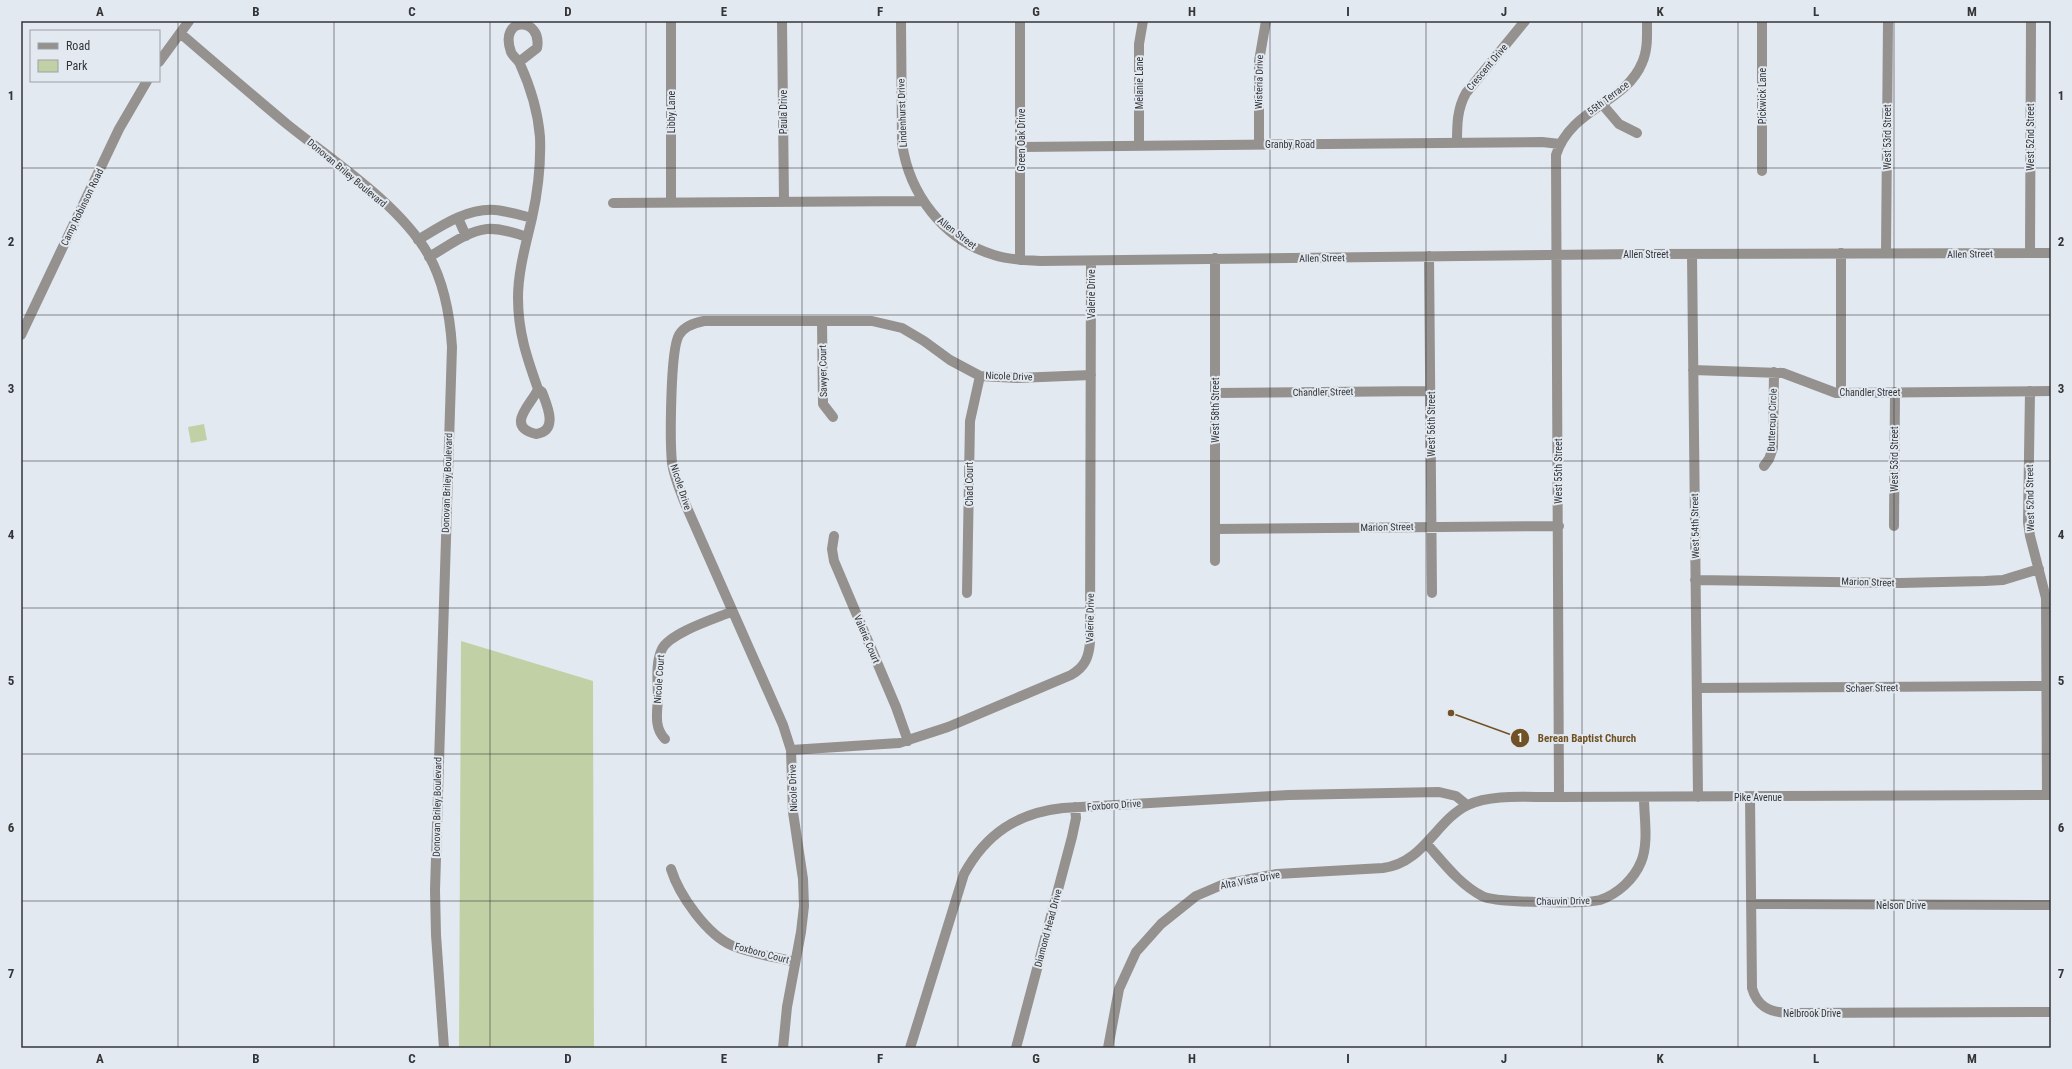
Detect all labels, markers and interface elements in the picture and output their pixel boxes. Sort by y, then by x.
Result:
text: A [96,4,104,19]
text: B [252,4,260,19]
text: C [408,4,416,19]
text: D [564,4,572,19]
text: E [721,4,728,19]
text: F [877,4,883,19]
text: G [1032,4,1040,19]
text: H [1188,4,1196,19]
text: I [1346,4,1350,19]
text: J [1501,4,1507,19]
text: K [1656,4,1664,19]
text: L [1813,4,1819,19]
text: M [1967,4,1977,19]
legend [30,30,160,82]
text: Road [66,39,90,53]
street label: Crescent Drive [1464,41,1510,92]
street label: Wisteria Drive [1253,54,1265,109]
street label: Melanie Lane [1134,56,1145,109]
text: Park [66,59,88,73]
street label: Pickwick Lane [1757,68,1768,124]
street label: Lindenhurst Drive [895,78,909,148]
street label: 55th Terrace [1585,79,1631,117]
text: 1 [8,88,14,103]
text: 1 [2058,88,2064,103]
street label: Paula Drive [778,89,789,134]
street label: Libby Lane [666,90,677,133]
street label: West 52nd Street [2025,103,2036,171]
street label: West 53rd Street [1882,104,1893,170]
street label: Green Oak Drive [1016,108,1027,171]
street label: Donovan Briley Boulevard [305,137,389,209]
street label: Granby Road [1265,139,1315,150]
street label: Camp Robinson Road [59,167,105,247]
street label: Allen Street [935,215,979,251]
text: 2 [8,234,15,249]
text: 2 [2058,234,2065,249]
street label: Allen Street [1947,248,1993,260]
street label: Allen Street [1623,249,1669,260]
street label: Allen Street [1299,252,1345,264]
street label: Valerie Drive [1086,269,1097,319]
street label: Sawyer Court [817,345,829,397]
street label: Nicole Drive [985,370,1033,382]
street label: West 58th Street [1210,377,1221,443]
text: 3 [8,381,14,396]
text: 3 [2058,381,2064,396]
street label: Chandler Street [1292,386,1354,398]
street label: Chandler Street [1840,387,1900,398]
street label: Buttercup Circle [1765,388,1779,452]
street label: West 56th Street [1426,391,1437,457]
street label: West 53rd Street [1889,426,1900,492]
street label: Donovan Briley Boulevard [440,433,454,533]
street label: West 55th Street [1553,438,1564,504]
street label: Chad Court [964,462,975,506]
street label: Nicole Drive [668,463,694,512]
street label: West 52nd Street [2024,464,2036,532]
street label: West 54th Street [1689,493,1701,559]
street label: Marion Street [1360,521,1414,533]
text: 4 [8,527,15,542]
text: 4 [2058,527,2065,542]
street label: Marion Street [1841,576,1895,588]
street label: Valerie Drive [1084,593,1096,643]
street label: Valerie Court [852,613,882,665]
street label: Nicole Court [652,654,666,704]
text: 5 [8,673,15,688]
text: 5 [2058,673,2065,688]
street label: Schaer Street [1845,682,1899,694]
callout: Berean Baptist Church [1510,727,1644,750]
text: 1 [1517,731,1523,745]
text: Berean Baptist Church [1538,732,1636,745]
street label: Donovan Briley Boulevard [431,757,443,857]
street label: Nicole Drive [787,764,799,812]
street label: Pike Avenue [1734,792,1782,803]
street label: Foxboro Drive [1087,798,1142,812]
text: 6 [8,820,15,835]
text: 6 [2058,820,2065,835]
street label: Alta Vista Drive [1219,869,1281,891]
street label: Diamond Head Drive [1032,887,1064,968]
street label: Chauvin Drive [1536,895,1590,907]
street label: Nelson Drive [1876,900,1926,911]
street label: Foxboro Court [734,940,791,966]
text: 7 [8,966,15,981]
text: 7 [2058,966,2065,981]
street label: Nelbrook Drive [1783,1008,1841,1019]
text: A [96,1051,104,1066]
text: B [252,1051,260,1066]
text: C [408,1051,416,1066]
text: D [564,1051,572,1066]
text: E [721,1051,728,1066]
text: F [877,1051,883,1066]
text: G [1032,1051,1040,1066]
text: H [1188,1051,1196,1066]
text: I [1346,1051,1350,1066]
text: J [1501,1051,1507,1066]
text: K [1656,1051,1664,1066]
text: L [1813,1051,1819,1066]
text: M [1967,1051,1977,1066]

